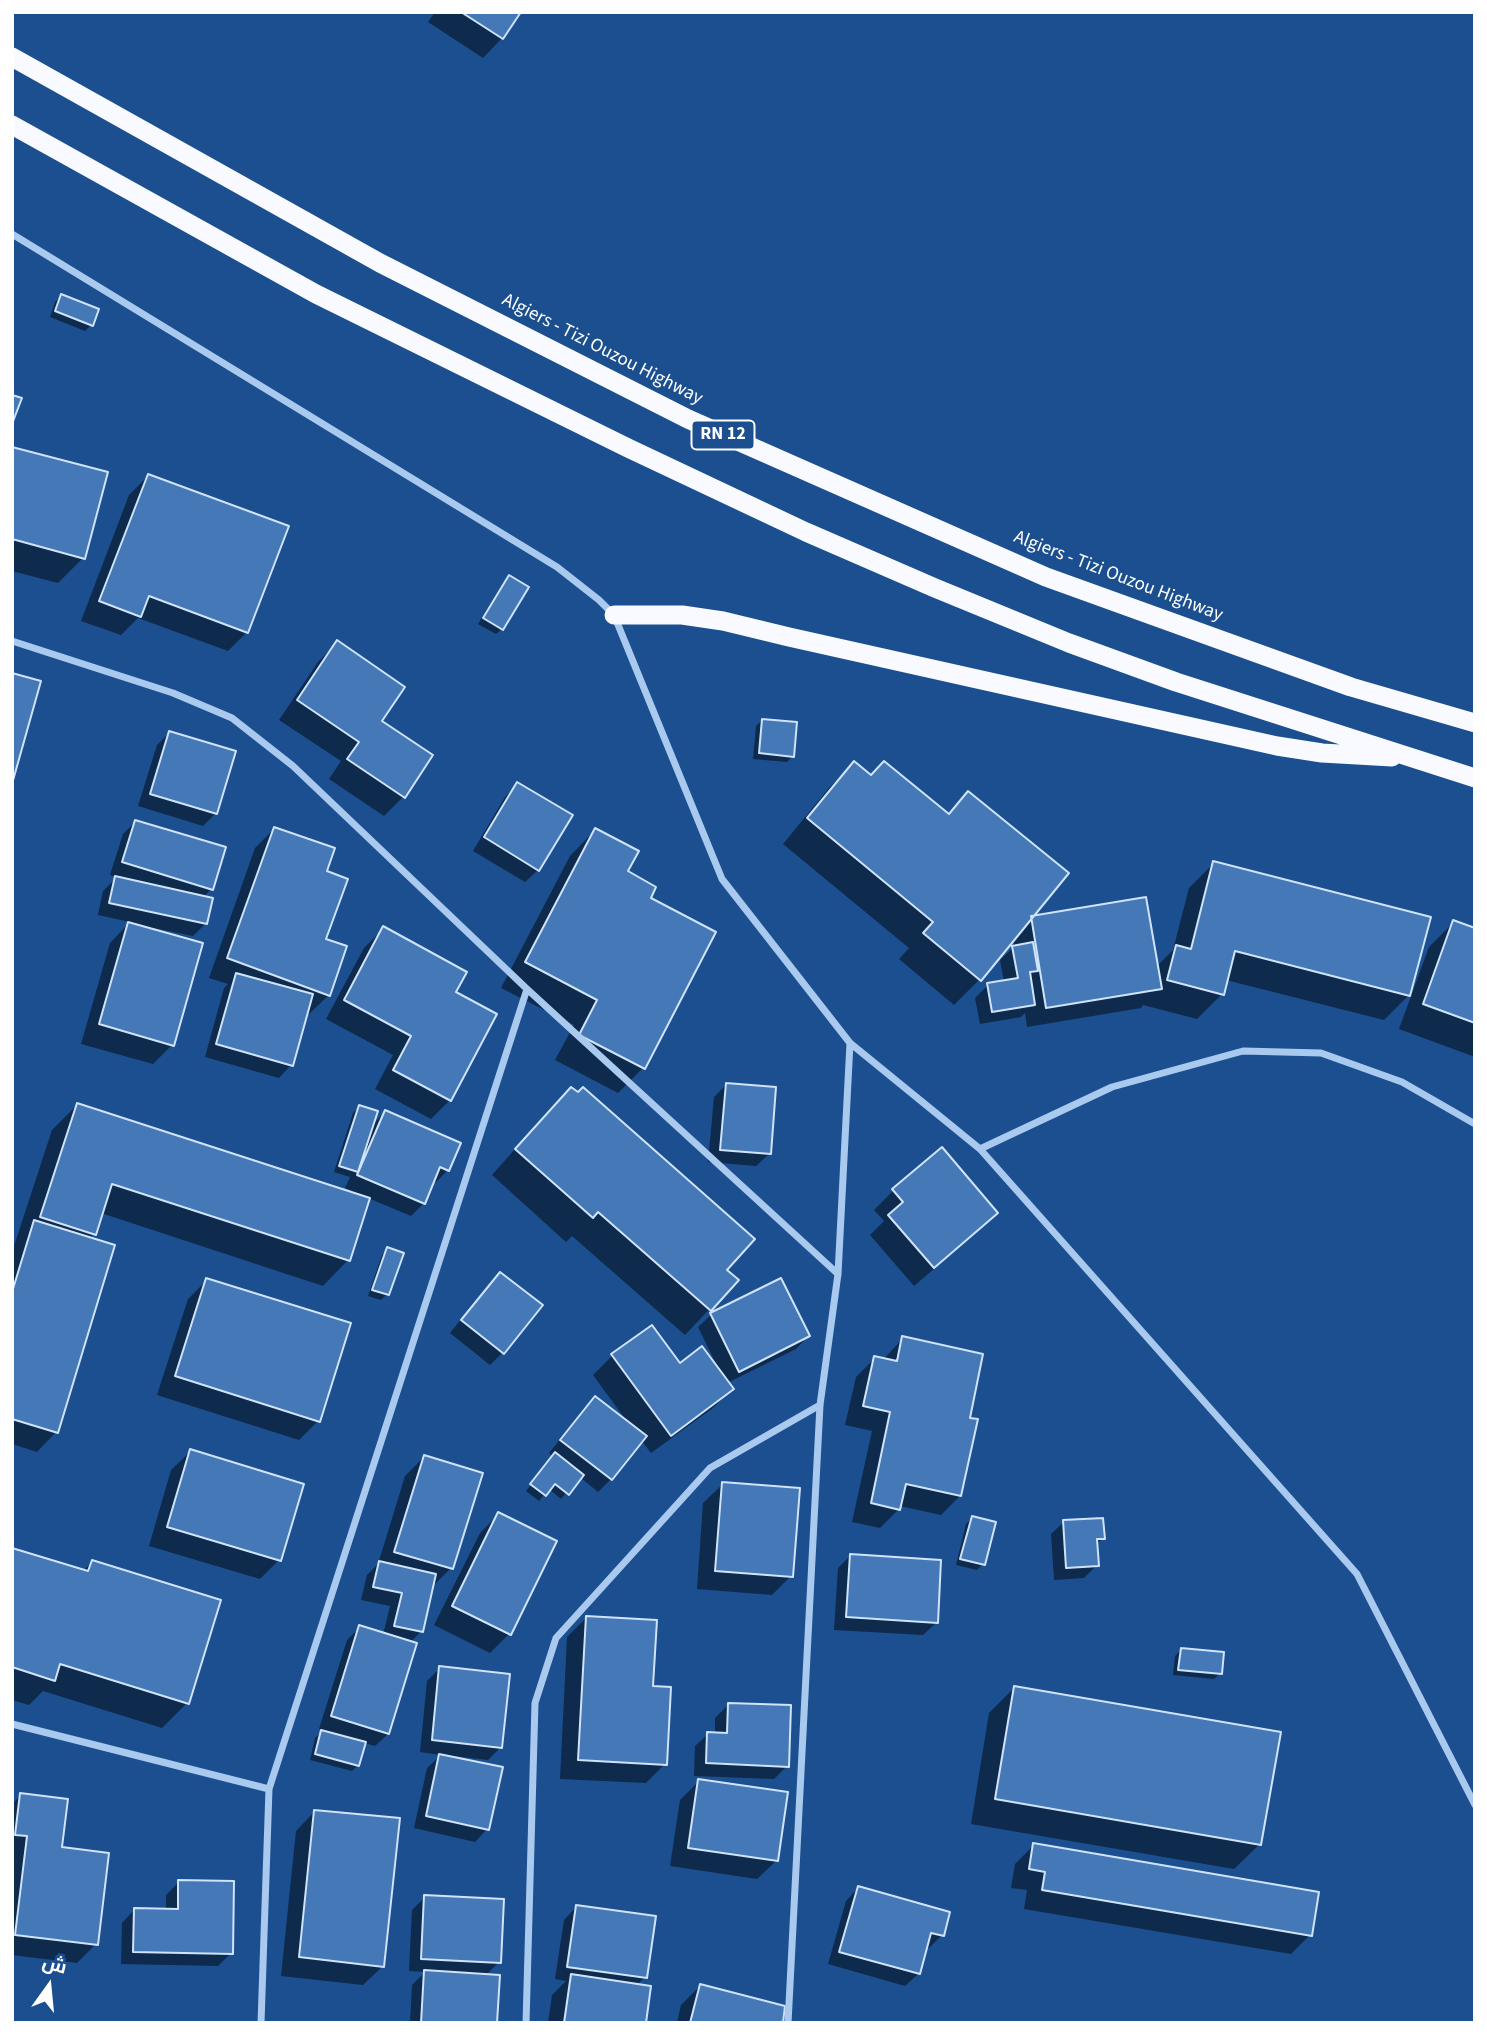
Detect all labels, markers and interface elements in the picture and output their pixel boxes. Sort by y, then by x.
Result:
street label: Algiers - Tizi Ouzou Highway [498,289,706,411]
road number: RN 12 [692,421,754,450]
street label: Algiers - Tizi Ouzou Highway [1010,527,1226,627]
text: ش [39,1949,70,1981]
north arrow [14,1951,84,2021]

